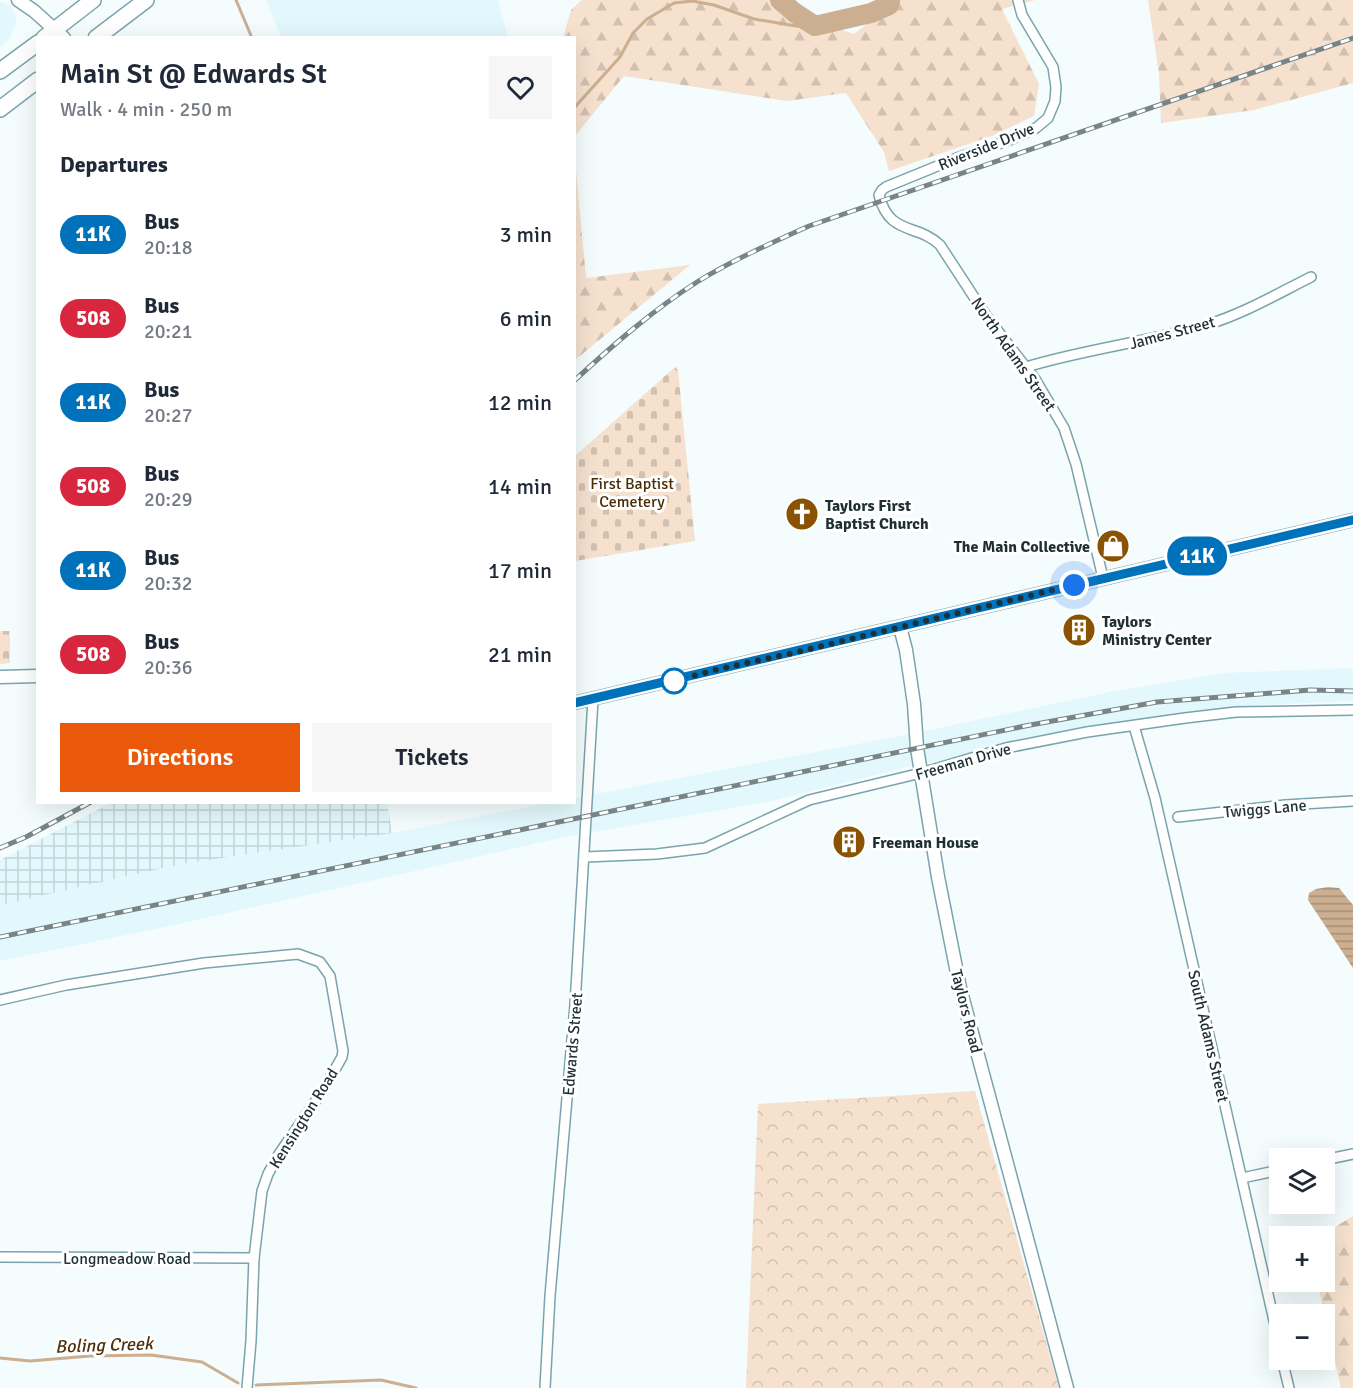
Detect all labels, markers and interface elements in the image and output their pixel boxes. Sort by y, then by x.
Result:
button: heart [489,56,552,119]
text: Main St @ Edwards St [60,57,327,91]
text: Walk · 4 min · 250 m [60,97,232,122]
street label: Riverside Drive [935,119,1037,175]
text: Departures [60,151,168,178]
text: Bus [144,208,179,235]
text: 11K [75,221,111,247]
text: 3 min [500,221,552,248]
text: 20:18 [144,235,193,260]
text: Bus [144,292,179,319]
street label: North Adams Street [966,294,1060,416]
text: 508 [76,305,110,331]
text: 6 min [500,305,552,332]
street label: James Street [1127,312,1218,354]
text: 20:21 [144,319,193,344]
text: Bus [144,376,179,403]
text: 11K [75,389,111,415]
text: 12 min [488,389,552,416]
text: 20:27 [144,403,193,428]
text: Bus [144,460,179,487]
text: 508 [76,473,110,499]
text: 14 min [488,473,552,500]
park label: First Baptist Cemetery [590,474,674,512]
text: 20:29 [144,487,193,512]
church icon: Taylors First Baptist Church [784,496,820,532]
place label: Taylors First Baptist Church [825,496,929,534]
shop icon: The Main Collective [1095,528,1131,564]
line badge: 11K [1162,536,1232,576]
place label: The Main Collective [954,537,1090,557]
text: 11K [1179,543,1215,569]
text: Bus [144,544,179,571]
text: 11K [75,557,111,583]
text: 17 min [488,557,552,584]
your location [1059,570,1089,600]
text: 20:32 [144,571,193,596]
building icon: Taylors Ministry Center [1061,612,1097,648]
place label: Taylors Ministry Center [1102,612,1212,650]
text: Bus [144,628,179,655]
text: 508 [76,641,110,667]
text: 21 min [488,641,552,668]
text: 20:36 [144,655,193,680]
unlabelled marker [661,668,687,694]
button: Directions [60,723,300,792]
button: Tickets [312,723,552,792]
street label: Freeman Drive [913,739,1013,785]
street label: Twiggs Lane [1223,795,1307,823]
building icon: Freeman House [831,824,867,860]
place label: Freeman House [872,833,979,853]
street label: Taylors Road [946,967,986,1055]
street label: South Adams Street [1183,968,1233,1105]
street label: Edwards Street [559,991,587,1096]
street label: Kensington Road [265,1065,343,1173]
map controls [1269,1148,1335,1370]
button: layers [1269,1148,1335,1214]
button: + [1269,1226,1335,1292]
street label: Longmeadow Road [63,1249,191,1269]
button: − [1269,1304,1335,1370]
water label: Boling Creek [55,1332,155,1358]

